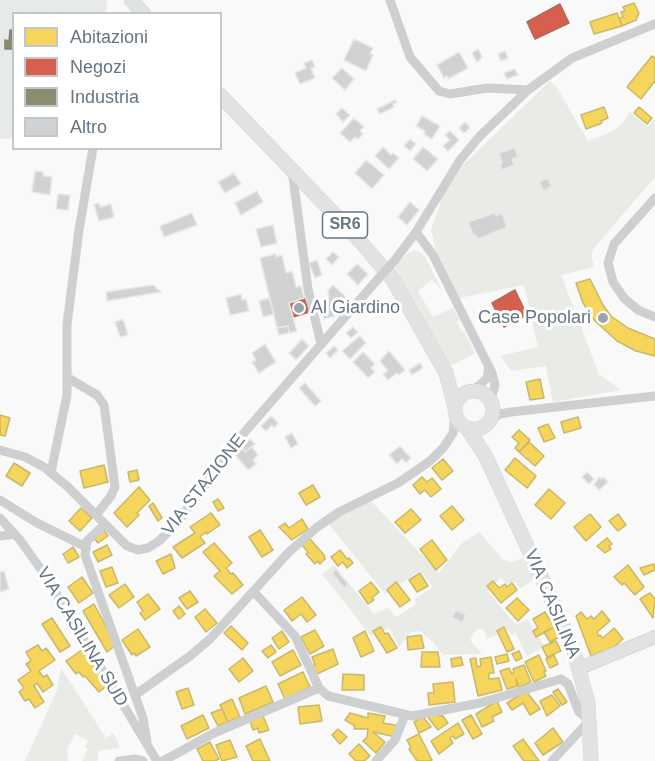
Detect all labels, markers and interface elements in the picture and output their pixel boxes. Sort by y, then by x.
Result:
legend [12,12,222,150]
text: Abitazioni [70,27,148,47]
text: Negozi [70,57,126,77]
text: Industria [70,87,139,107]
text: Altro [70,117,107,137]
road number: SR6 [322,212,368,238]
place label: Al Giardino [311,297,400,319]
marker: Al Giardino [292,301,306,315]
place label: Case Popolari [478,307,591,329]
marker: Case Popolari [596,311,610,325]
street label: VIA STAZIONE [158,430,250,540]
street label: VIA CASILINA [519,546,585,662]
street label: VIA CASILINA SUD [32,563,132,711]

